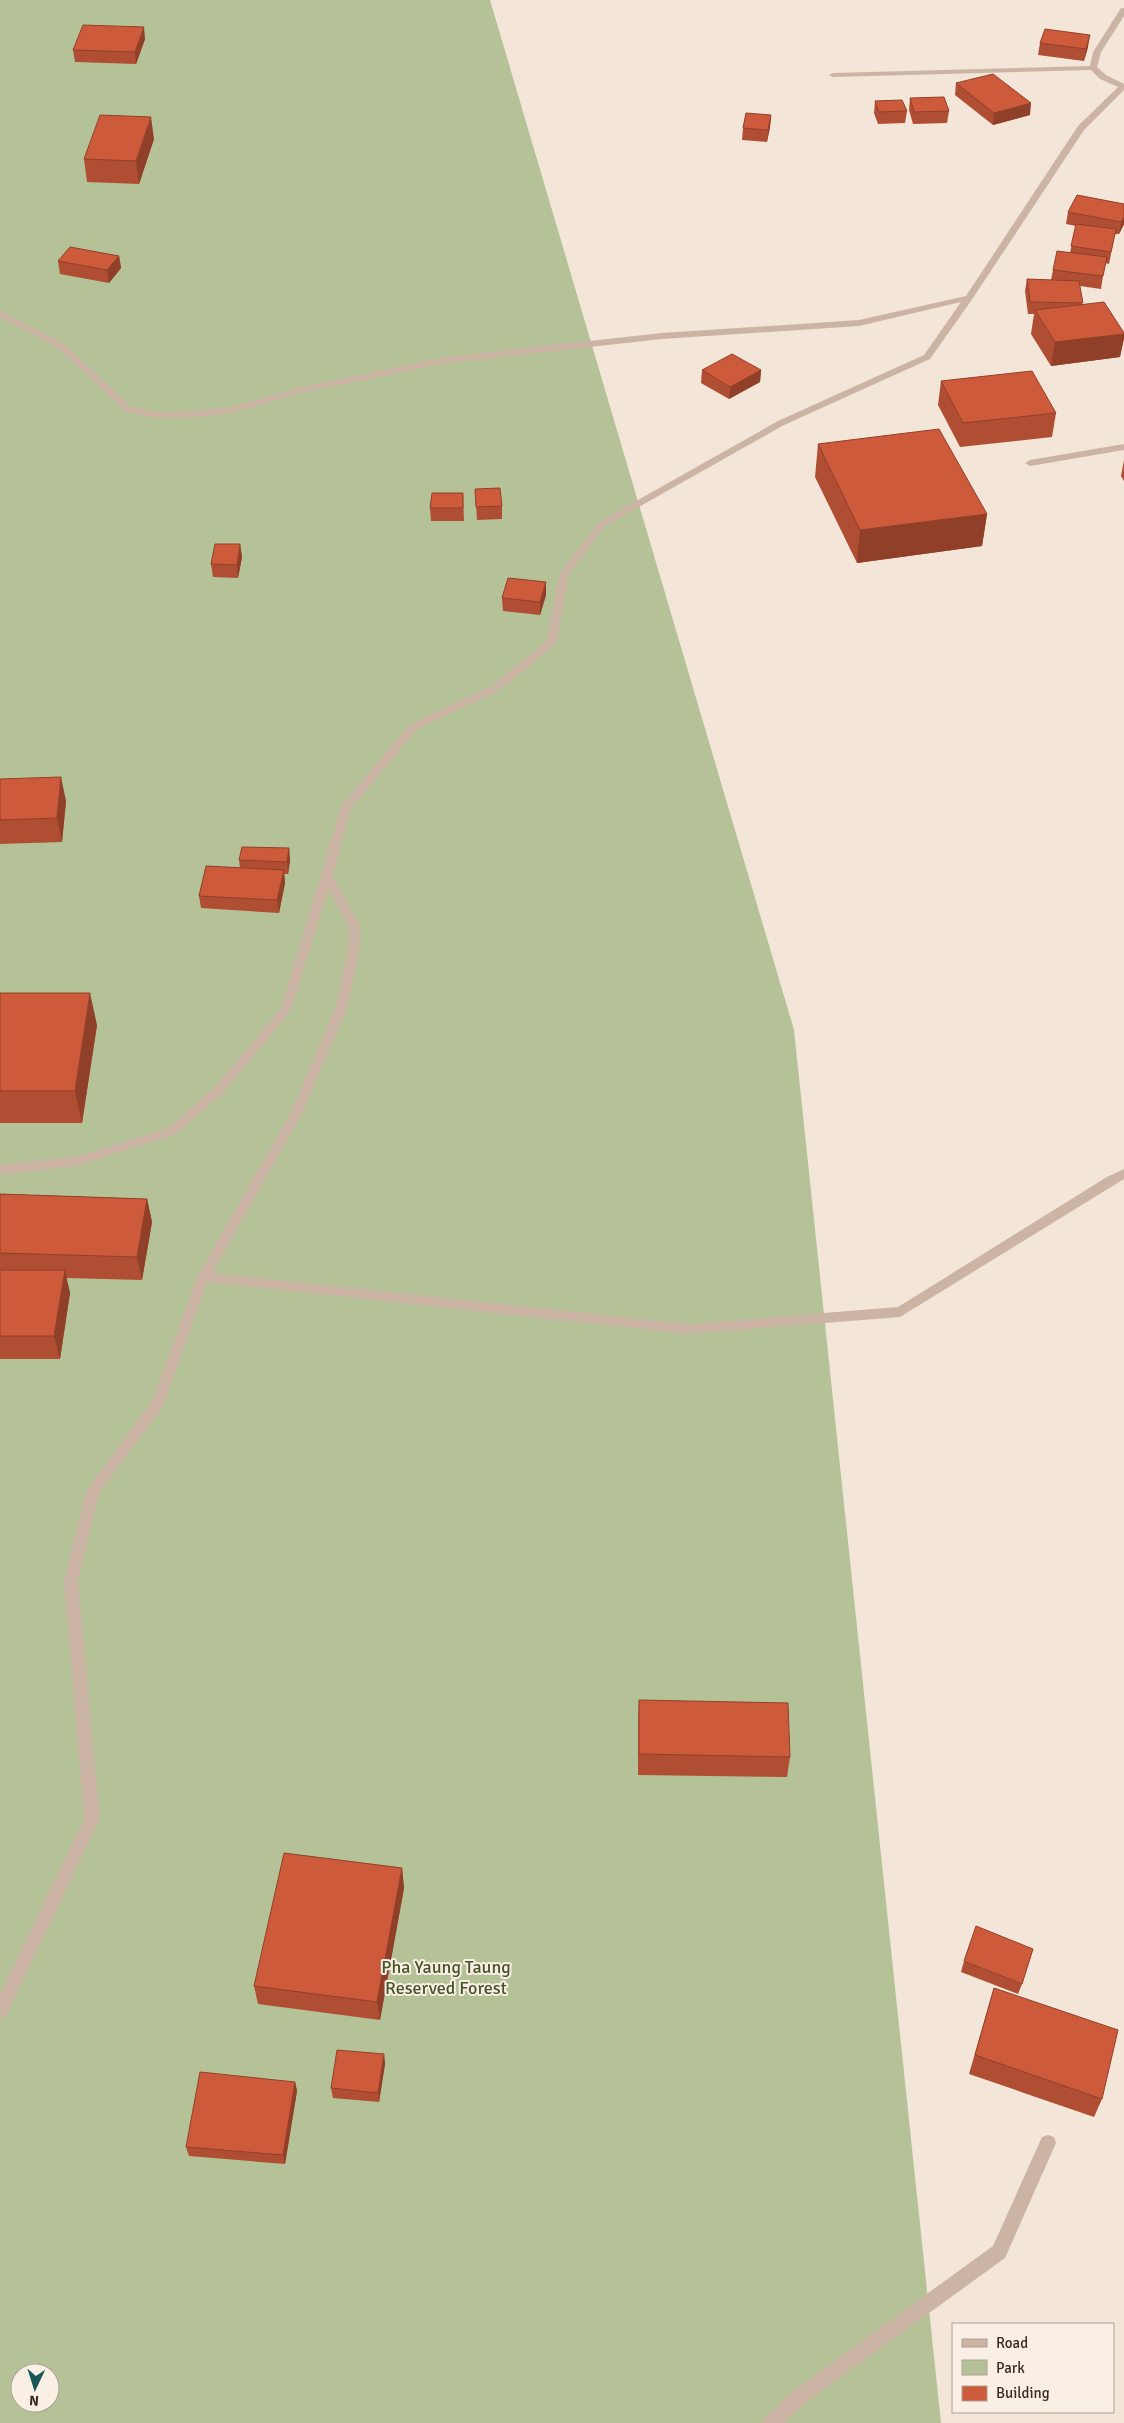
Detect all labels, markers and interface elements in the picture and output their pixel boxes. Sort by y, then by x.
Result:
park label: Pha Yaung Taung Reserved Forest [381,1956,511,1999]
legend [952,2323,1114,2413]
text: Road [996,2334,1028,2352]
text: Park [996,2359,1025,2377]
north arrow [10,2363,60,2413]
text: Building [996,2384,1050,2402]
text: N [29,2392,40,2409]

